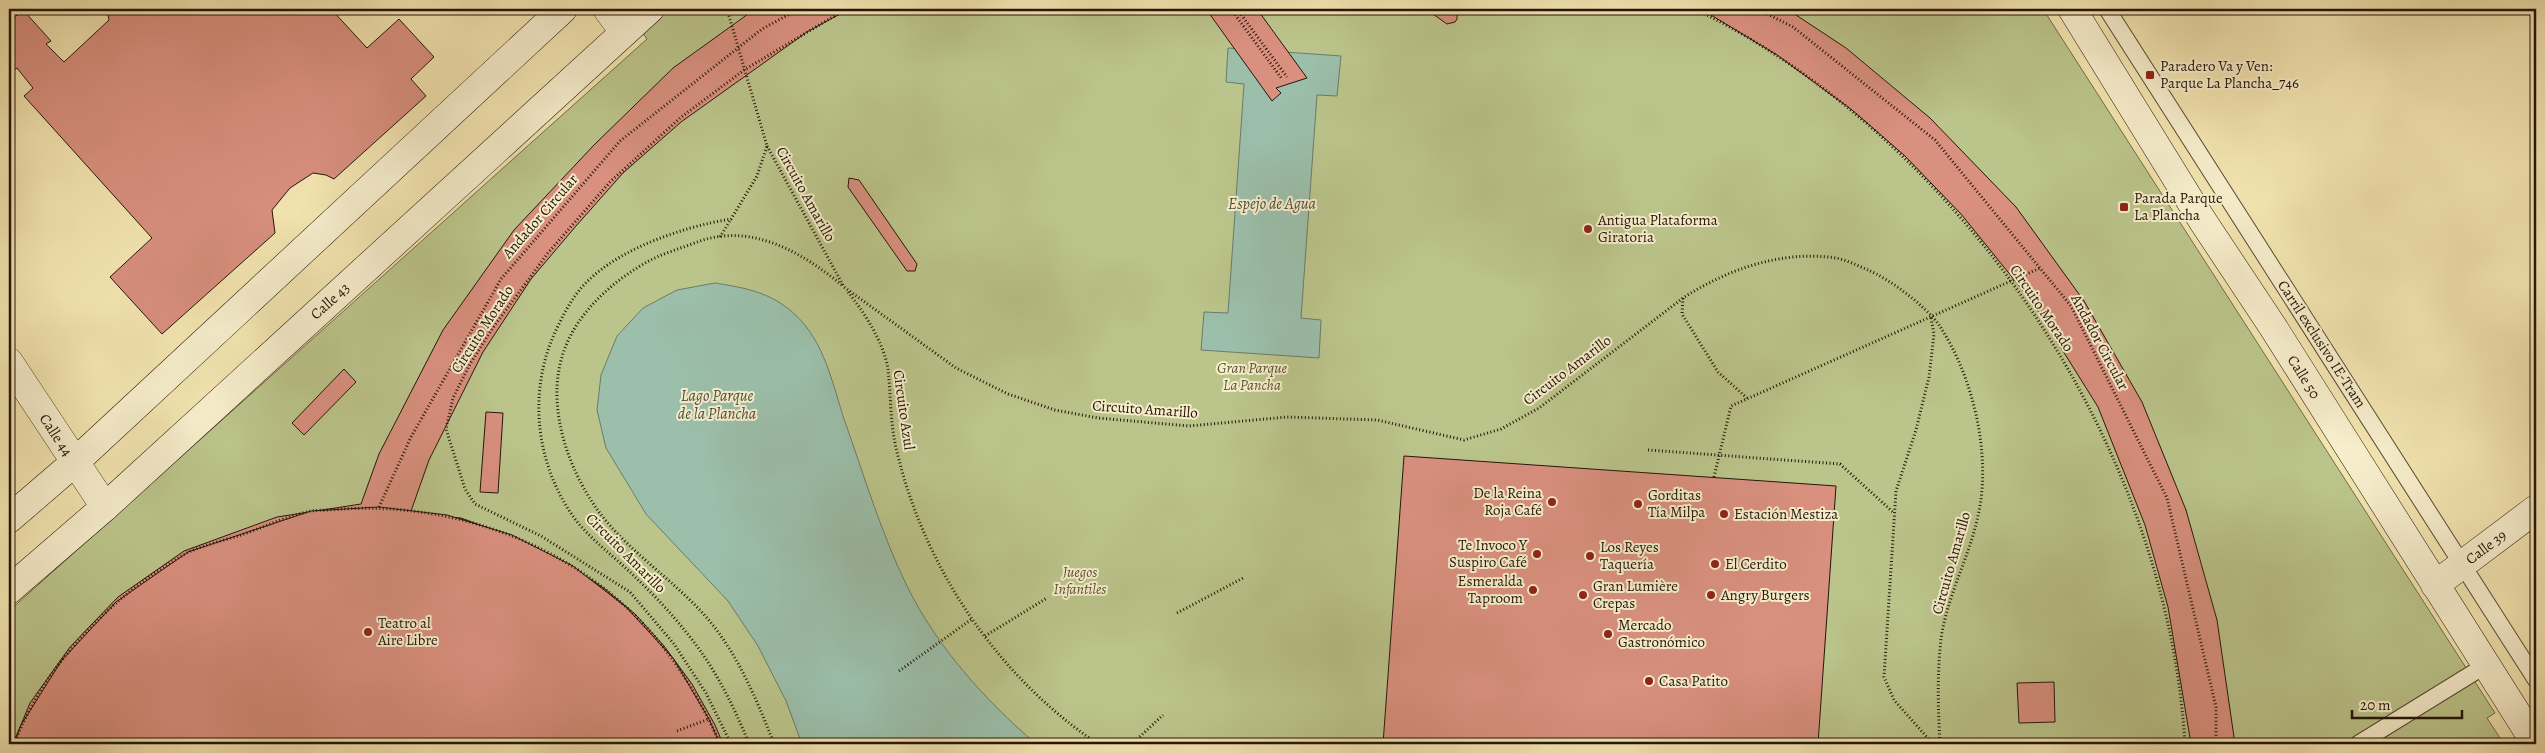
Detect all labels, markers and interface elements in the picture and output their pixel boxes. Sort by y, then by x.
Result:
place label: Paradero Va y Ven: Parque La Plancha_746 [2160,56,2299,93]
marker: Paradero Va y Ven: Parque La Plancha_746 [2144,69,2156,81]
street label: Circuito Amarillo [772,143,840,245]
street label: Andador Circular [497,169,582,263]
place label: Parada Parque La Plancha [2134,188,2223,225]
water label: Espejo de Agua [1228,193,1317,215]
marker: Parada Parque La Plancha [2118,201,2130,213]
place label: Antigua Plataforma Giratoria [1597,210,1718,247]
marker: Antigua Plataforma Giratoria [1582,223,1594,235]
street label: Circuito Morado [2005,261,2079,355]
street label: Carril exclusivo IE-Tram [2273,276,2371,412]
street label: Calle 43 [306,278,354,324]
street label: Circuito Morado [446,281,518,377]
street label: Andador Circular [2066,290,2134,394]
street label: Circuito Amarillo [1519,330,1615,410]
street label: Calle 50 [2283,351,2325,403]
park label: Gran Parque La Pancha [1217,358,1288,395]
street label: Circuito Azul [888,369,920,452]
water label: Lago Parque de la Plancha [678,385,757,425]
street label: Circuito Amarillo [1092,395,1198,423]
street label: Calle 44 [35,410,77,460]
place label: De la Reina Roja Café [1473,483,1542,520]
place label: Gorditas Tía Milpa [1648,485,1705,522]
marker: De la Reina Roja Café [1546,496,1558,508]
marker: Gorditas Tía Milpa [1632,498,1644,510]
place label: Estación Mestiza [1734,504,1838,524]
marker: Estación Mestiza [1718,508,1730,520]
street label: Circuito Amarillo [582,509,670,597]
street label: Circuito Amarillo [1927,509,1975,617]
street label: Calle 39 [2461,525,2511,569]
place label: Te Invoco Y Suspiro Café [1449,535,1528,572]
place label: Los Reyes Taquería [1600,537,1659,574]
marker: Te Invoco Y Suspiro Café [1531,548,1543,560]
marker: Los Reyes Taquería [1584,550,1596,562]
place label: El Cerdito [1725,554,1787,574]
marker: El Cerdito [1709,558,1721,570]
park label: Juegos Infantiles [1054,562,1106,599]
place label: Esmeralda Taproom [1458,571,1524,608]
place label: Gran Lumière Crepas [1593,576,1678,613]
marker: Esmeralda Taproom [1527,584,1539,596]
place label: Angry Burgers [1720,585,1810,605]
marker: Gran Lumière Crepas [1577,589,1589,601]
marker: Angry Burgers [1705,589,1717,601]
place label: Teatro al Aire Libre [377,613,438,650]
place label: Mercado Gastronómico [1618,615,1705,652]
marker: Teatro al Aire Libre [362,626,374,638]
marker: Mercado Gastronómico [1602,628,1614,640]
place label: Casa Patito [1659,671,1728,691]
marker: Casa Patito [1643,675,1655,687]
scale bar [2352,688,2462,720]
text: 20 m [2360,695,2391,715]

